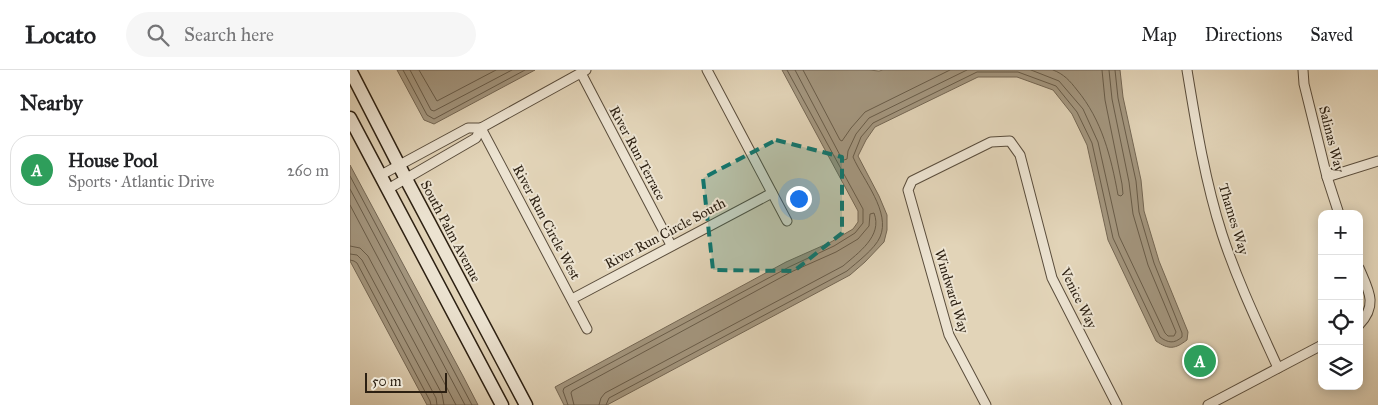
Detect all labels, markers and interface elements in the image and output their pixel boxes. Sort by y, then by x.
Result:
search box [126,12,476,57]
text: Locato [25,20,96,50]
icon: search [144,21,172,49]
text: Search here [184,23,274,46]
text: Map [1141,24,1177,46]
text: Directions [1205,24,1282,46]
text: Saved [1310,24,1353,46]
text: Nearby [20,90,83,116]
street label: River Run Terrace [606,103,670,203]
street label: Salinas Way [1315,104,1348,175]
text: House Pool [68,149,158,172]
text: A [32,161,42,180]
text: 260 m [287,161,329,180]
street label: River Run Circle West [509,162,584,283]
text: Sports · Atlantic Drive [68,172,214,191]
street label: South Palm Avenue [417,177,485,285]
street label: Thames Way [1215,181,1253,257]
your location [786,186,812,212]
street label: River Run Circle South [602,194,729,273]
map controls [1318,210,1363,390]
button: + [1318,210,1363,255]
street label: Windward Way [931,247,972,336]
button: − [1318,255,1363,300]
street label: Venice Way [1056,264,1101,332]
button: locate [1318,300,1363,345]
pin: A [1184,342,1216,380]
button: layers [1318,345,1363,390]
scale bar [365,370,448,393]
text: 50 m [372,373,401,390]

